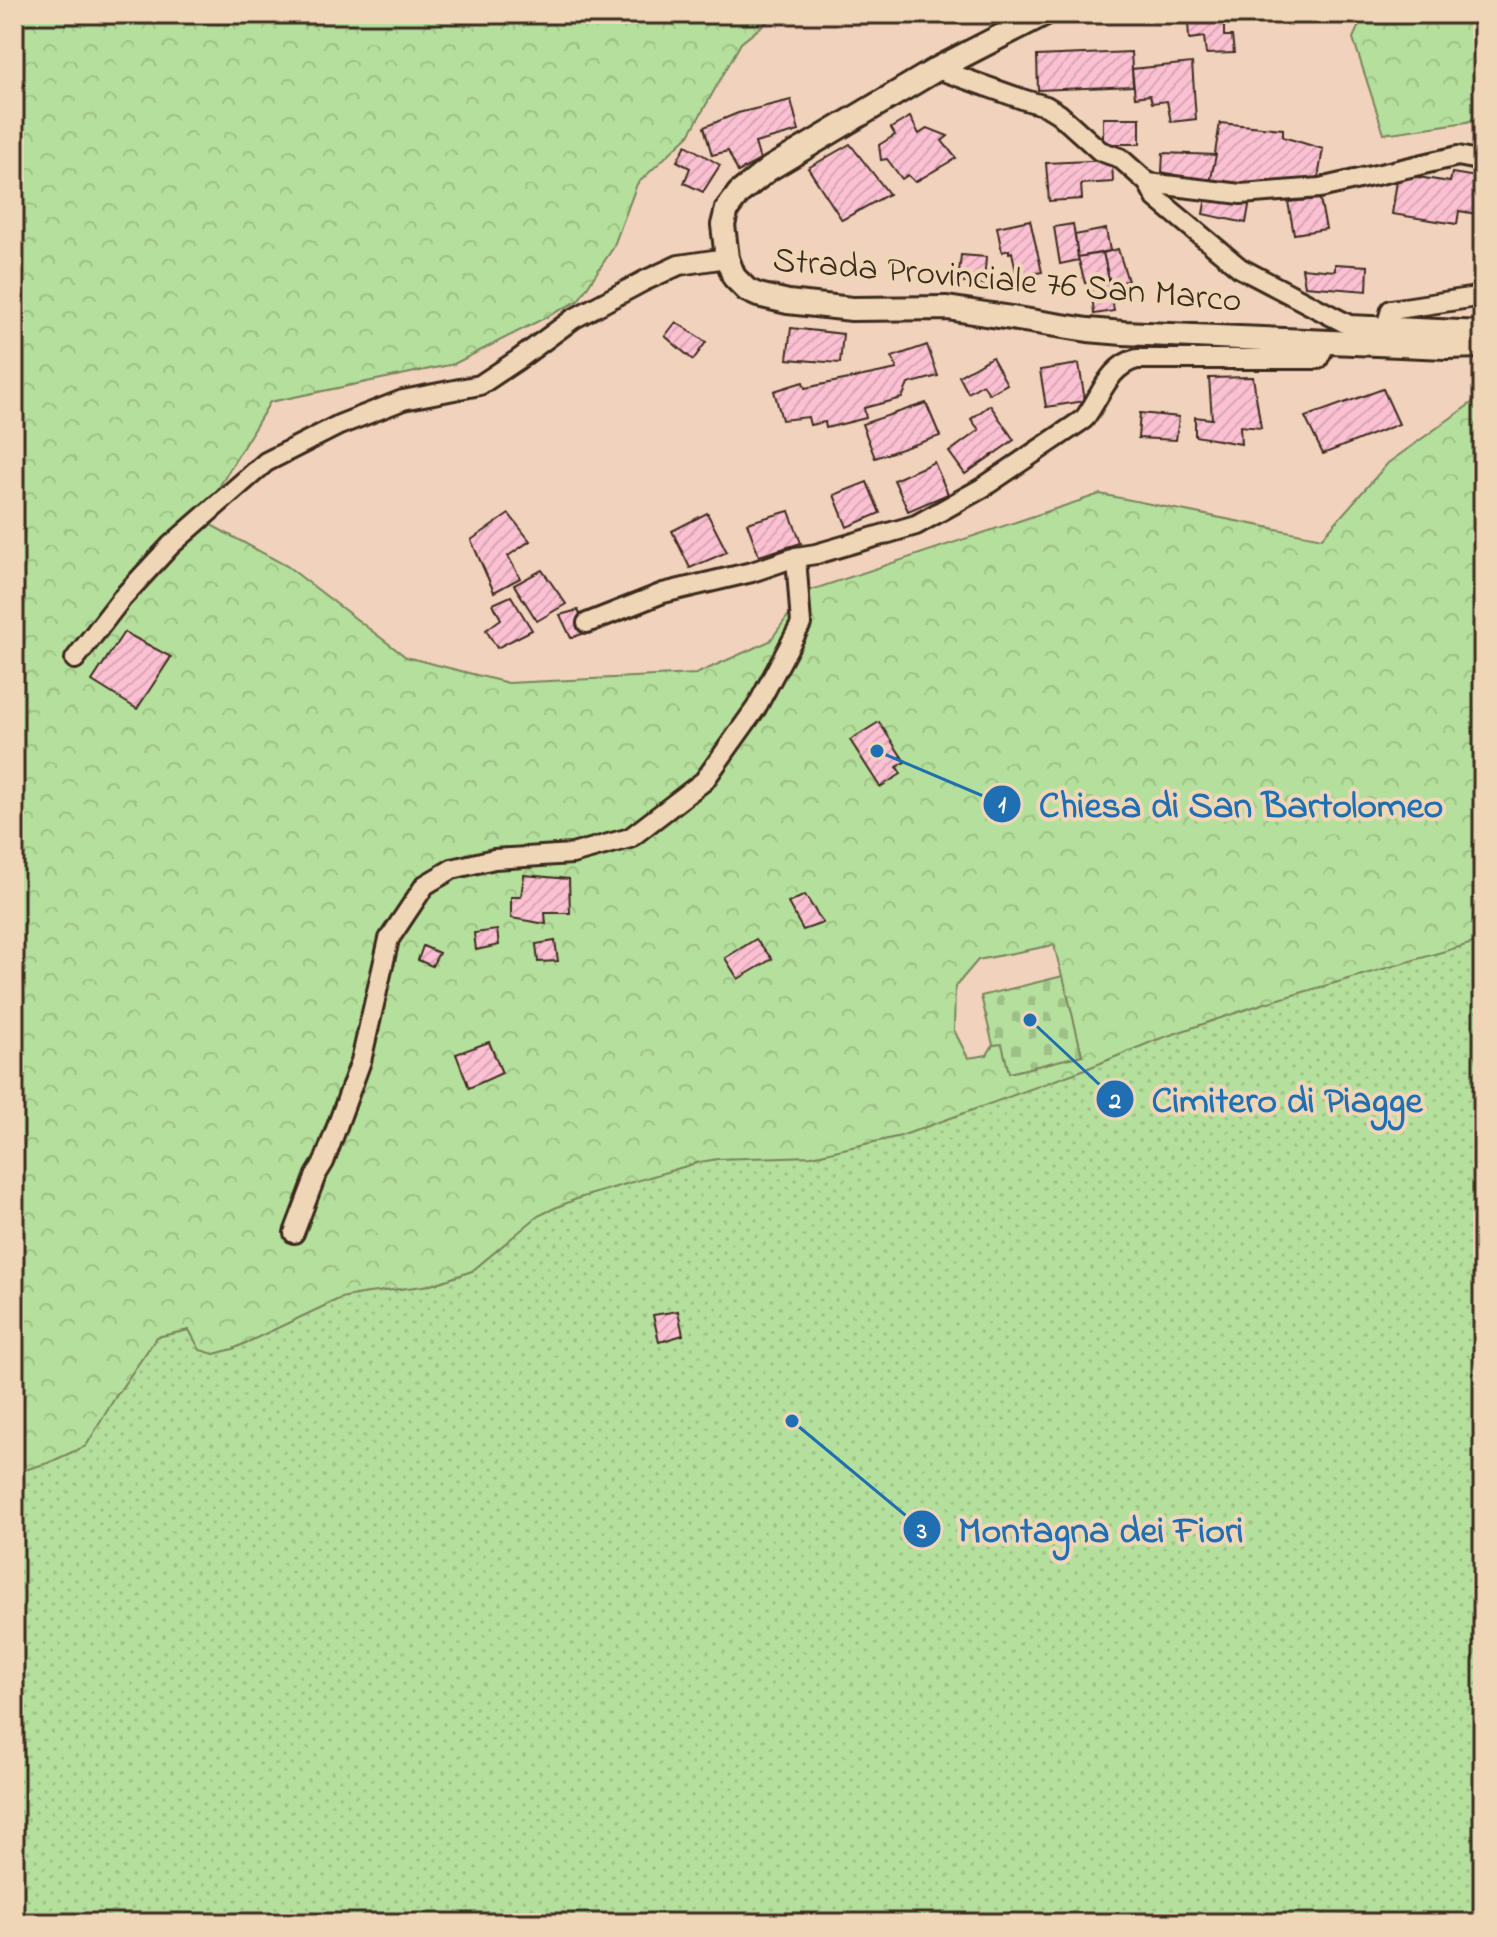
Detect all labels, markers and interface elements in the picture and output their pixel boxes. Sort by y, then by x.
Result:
street label: Strada Provinciale 76 San Marco [770,235,1244,329]
callout: Chiesa di San Bartolomeo [982,773,1459,835]
text: Chiesa di San Bartolomeo [1039,780,1443,836]
text: 1 [998,789,1006,824]
callout: Cimitero di Piagge [1095,1068,1438,1130]
text: Cimitero di Piagge [1152,1075,1423,1131]
text: 2 [1108,1085,1121,1120]
callout: Montagna dei Fiori [902,1498,1260,1560]
text: Montagna dei Fiori [958,1505,1244,1561]
text: 3 [916,1515,927,1550]

